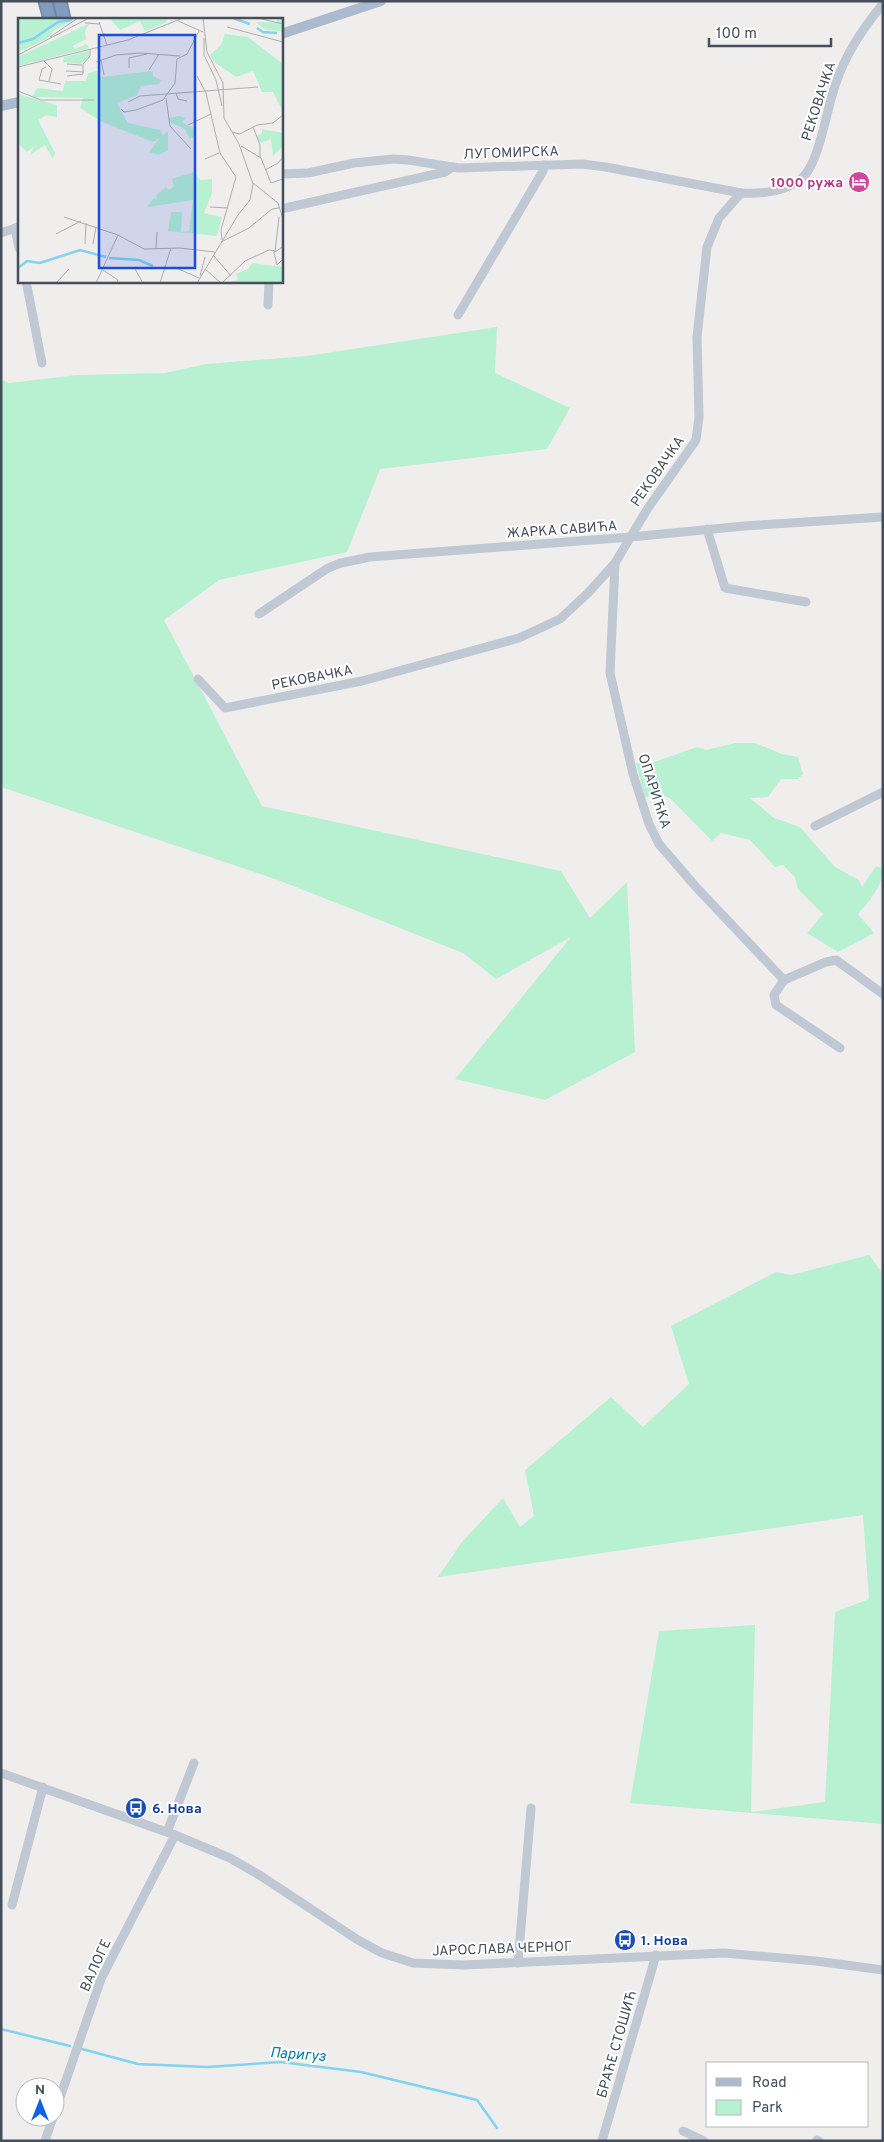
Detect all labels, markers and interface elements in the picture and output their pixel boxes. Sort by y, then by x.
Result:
scale bar [709,15,832,47]
inset map [18,18,282,282]
text: 100 m [716,25,757,44]
street label: РЕКОВАЧКА [799,60,840,143]
street label: ЛУГОМИРСКА [463,143,559,164]
hotel icon: 1000 ружа [847,170,871,194]
place label: 1000 ружа [770,175,843,192]
street label: РЕКОВАЧКА [628,433,689,510]
street label: ЖАРКА САВИЋА [506,518,618,543]
street label: РЕКОВАЧКА [270,662,354,695]
street label: ОПАРИЋКА [633,752,674,831]
bus stop icon: 6. Нова [124,1796,148,1820]
place label: 6. Нова [152,1801,202,1818]
bus stop icon: 1. Нова [613,1928,637,1952]
place label: 1. Нова [641,1933,688,1950]
street label: ВАЛОГЕ [77,1937,115,1994]
street label: ЈАРОСЛАВА ЧЕРНОГ [432,1939,572,1960]
street label: БРАЋЕ СТОШИЋ [594,1989,641,2100]
water label: Паригуз [269,2044,327,2067]
legend [706,2062,869,2127]
text: Road [752,2074,787,2093]
north arrow [15,2077,65,2127]
text: N [35,2082,45,2099]
text: Park [752,2099,783,2118]

